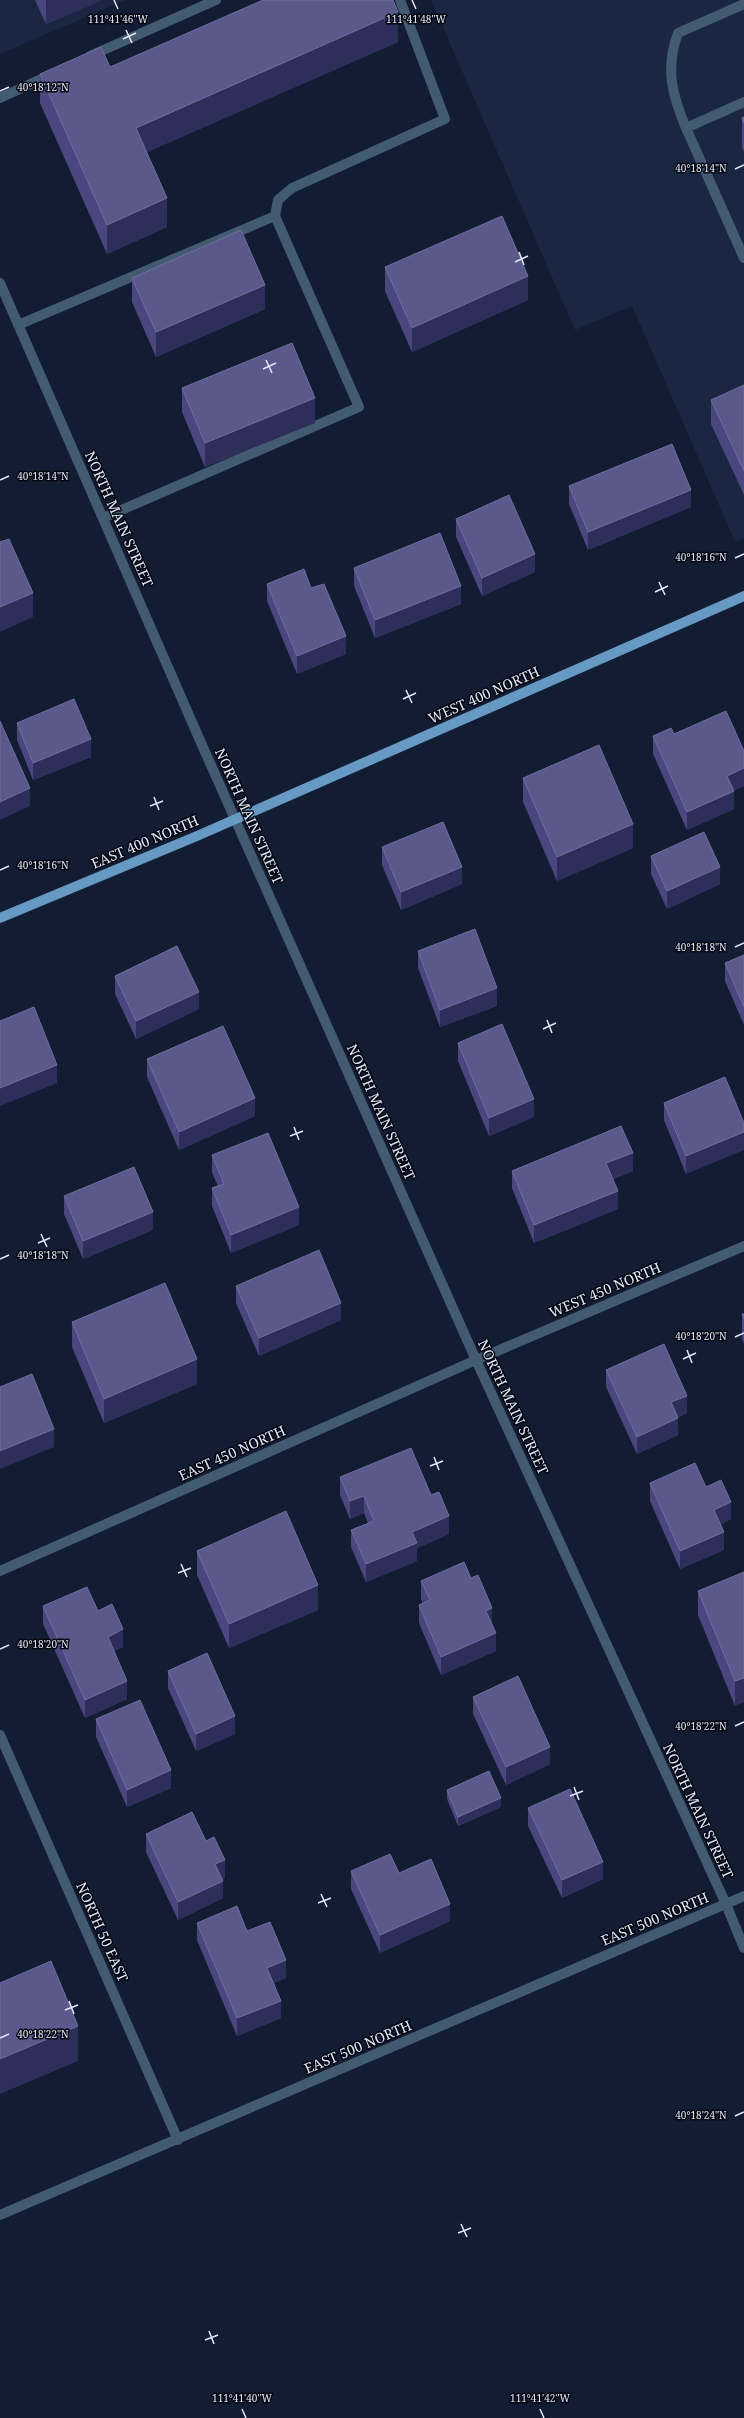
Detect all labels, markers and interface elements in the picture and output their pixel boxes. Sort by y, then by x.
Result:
text: 111°41'46"W [88,12,148,26]
text: 111°41'48"W [386,12,446,26]
text: 40°18'12"N [17,80,69,94]
text: 40°18'14"N [675,161,727,175]
street label: NORTH MAIN STREET [81,448,158,590]
text: 40°18'14"N [17,469,69,483]
text: 40°18'16"N [675,550,727,564]
street label: WEST 400 NORTH [425,662,542,728]
street label: NORTH MAIN STREET [211,745,288,887]
street label: EAST 400 NORTH [88,810,201,873]
text: 40°18'16"N [17,858,69,872]
text: 40°18'18"N [675,940,727,954]
street label: NORTH MAIN STREET [343,1041,420,1183]
text: 40°18'18"N [17,1248,69,1262]
street label: WEST 450 NORTH [546,1257,664,1322]
text: 40°18'20"N [675,1329,727,1343]
street label: NORTH MAIN STREET [474,1336,553,1478]
street label: EAST 450 NORTH [175,1420,288,1485]
text: 40°18'20"N [17,1637,69,1651]
text: 40°18'22"N [675,1719,727,1733]
street label: NORTH MAIN STREET [659,1740,738,1882]
street label: NORTH 50 EAST [72,1879,133,1985]
street label: EAST 500 NORTH [598,1887,711,1950]
street label: EAST 500 NORTH [301,2015,414,2078]
text: 40°18'22"N [17,2027,69,2041]
text: 40°18'24"N [675,2108,727,2122]
text: 111°41'40"W [212,2391,272,2405]
text: 111°41'42"W [510,2391,570,2405]

